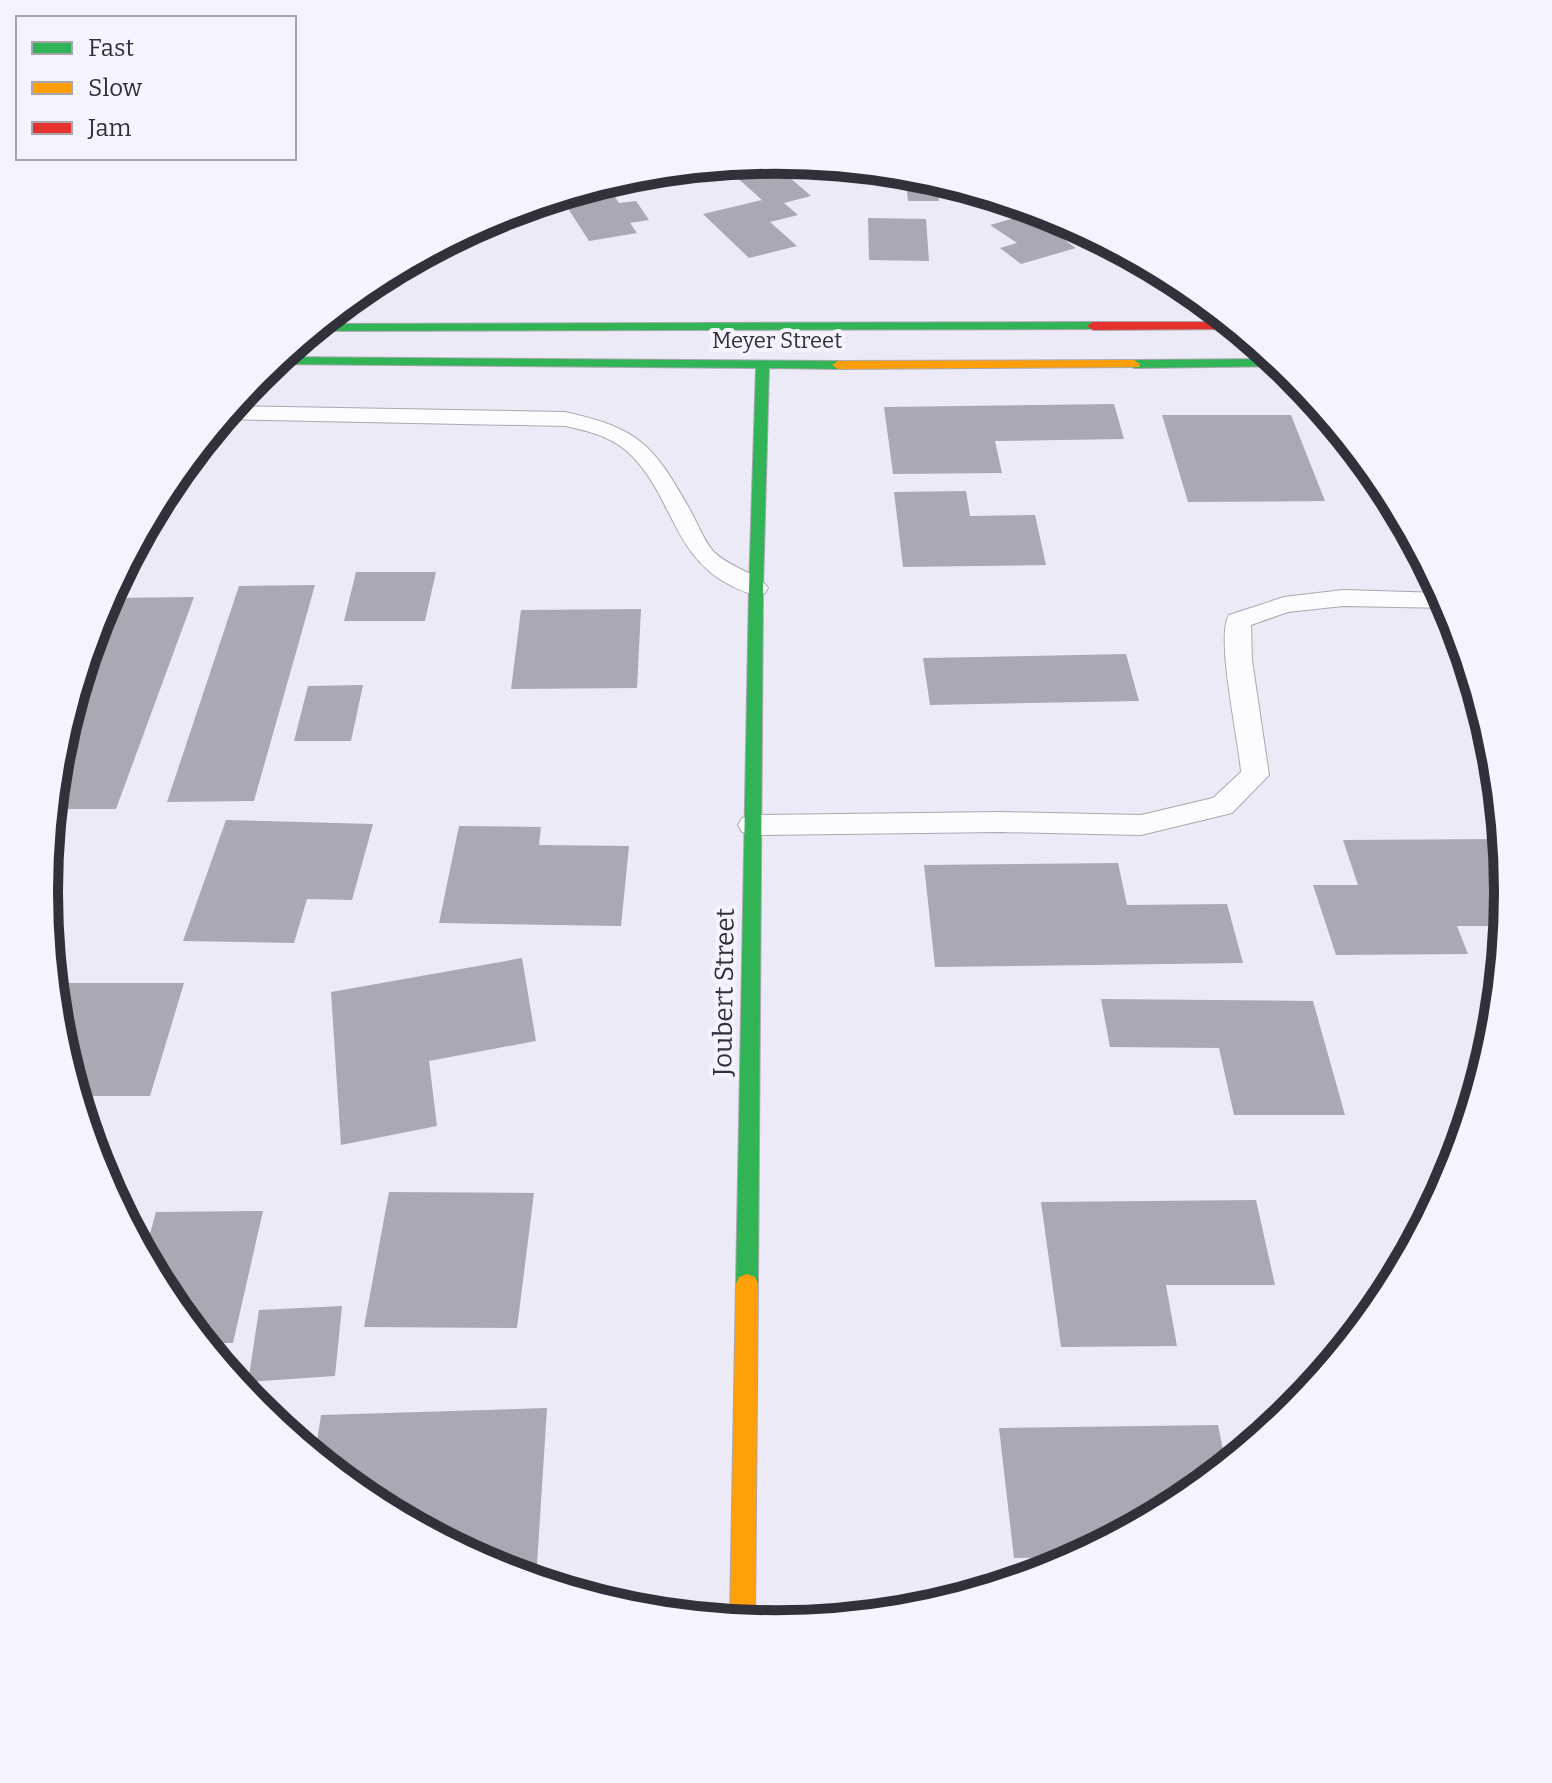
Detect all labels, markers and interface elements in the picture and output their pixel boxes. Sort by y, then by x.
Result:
legend [16,16,296,160]
text: Fast [88,34,134,62]
text: Slow [88,74,143,102]
text: Jam [87,114,132,142]
street label: Meyer Street [712,327,842,354]
street label: Joubert Street [707,907,741,1077]

